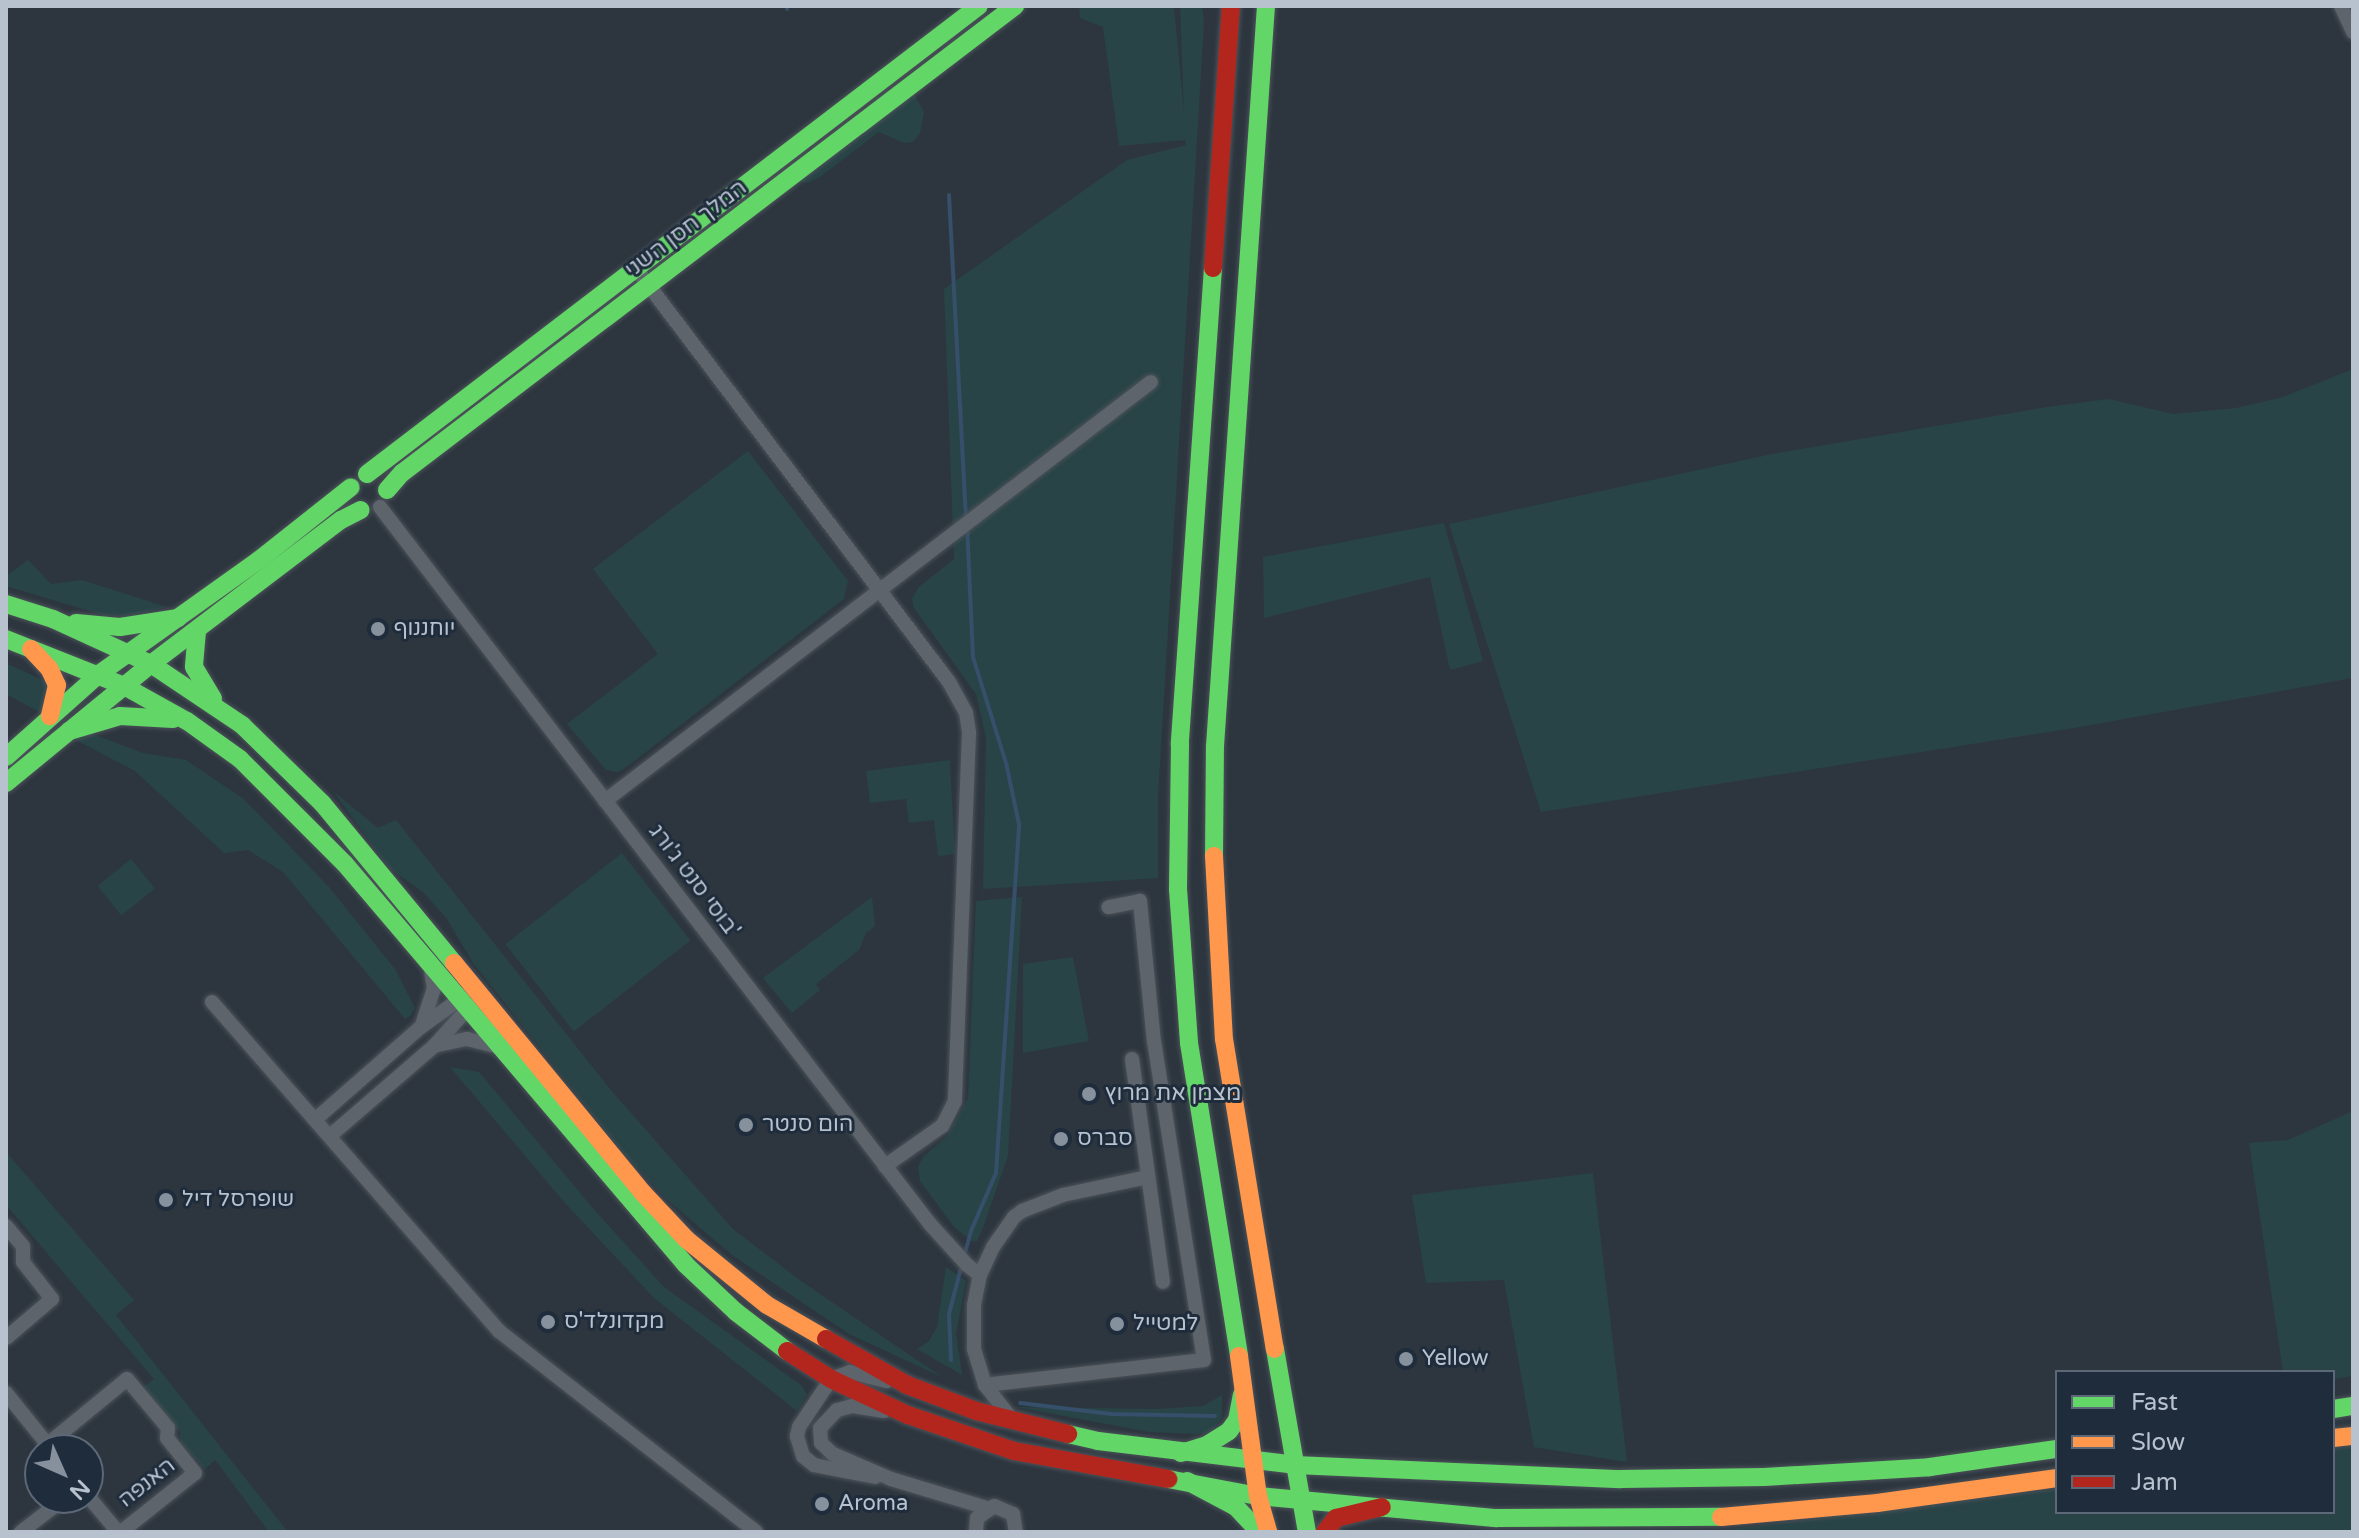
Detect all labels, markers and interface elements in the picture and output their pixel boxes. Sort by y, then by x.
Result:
street label: המלך חסן השני [620,175,752,283]
place label: יוחננוף [394,616,455,642]
marker: יוחננוף [369,620,387,638]
street label: בוסי סנט ג'ורג' [643,819,745,943]
place label: מצמן את מרוץ [1105,1081,1241,1107]
marker: מצמן את מרוץ [1080,1085,1098,1103]
place label: הום סנטר [762,1112,853,1138]
marker: הום סנטר [737,1116,755,1134]
place label: סברס [1077,1126,1133,1152]
marker: סברס [1052,1130,1070,1148]
place label: שופרסל דיל [182,1187,294,1213]
marker: שופרסל דיל [157,1191,175,1209]
place label: מקדונלד'ס [564,1309,664,1335]
place label: למטייל [1133,1311,1198,1337]
marker: מקדונלד'ס [539,1313,557,1331]
marker: למטייל [1108,1315,1126,1333]
place label: Yellow [1422,1346,1488,1372]
marker: Yellow [1397,1350,1415,1368]
legend [2055,1370,2335,1514]
text: Fast [2131,1388,2178,1417]
text: Slow [2131,1428,2185,1457]
north arrow [24,1434,104,1514]
street label: האנפה [113,1453,181,1513]
text: Jam [2131,1468,2178,1497]
text: N [64,1474,95,1505]
place label: Aroma [838,1491,908,1517]
marker: Aroma [813,1495,831,1513]

